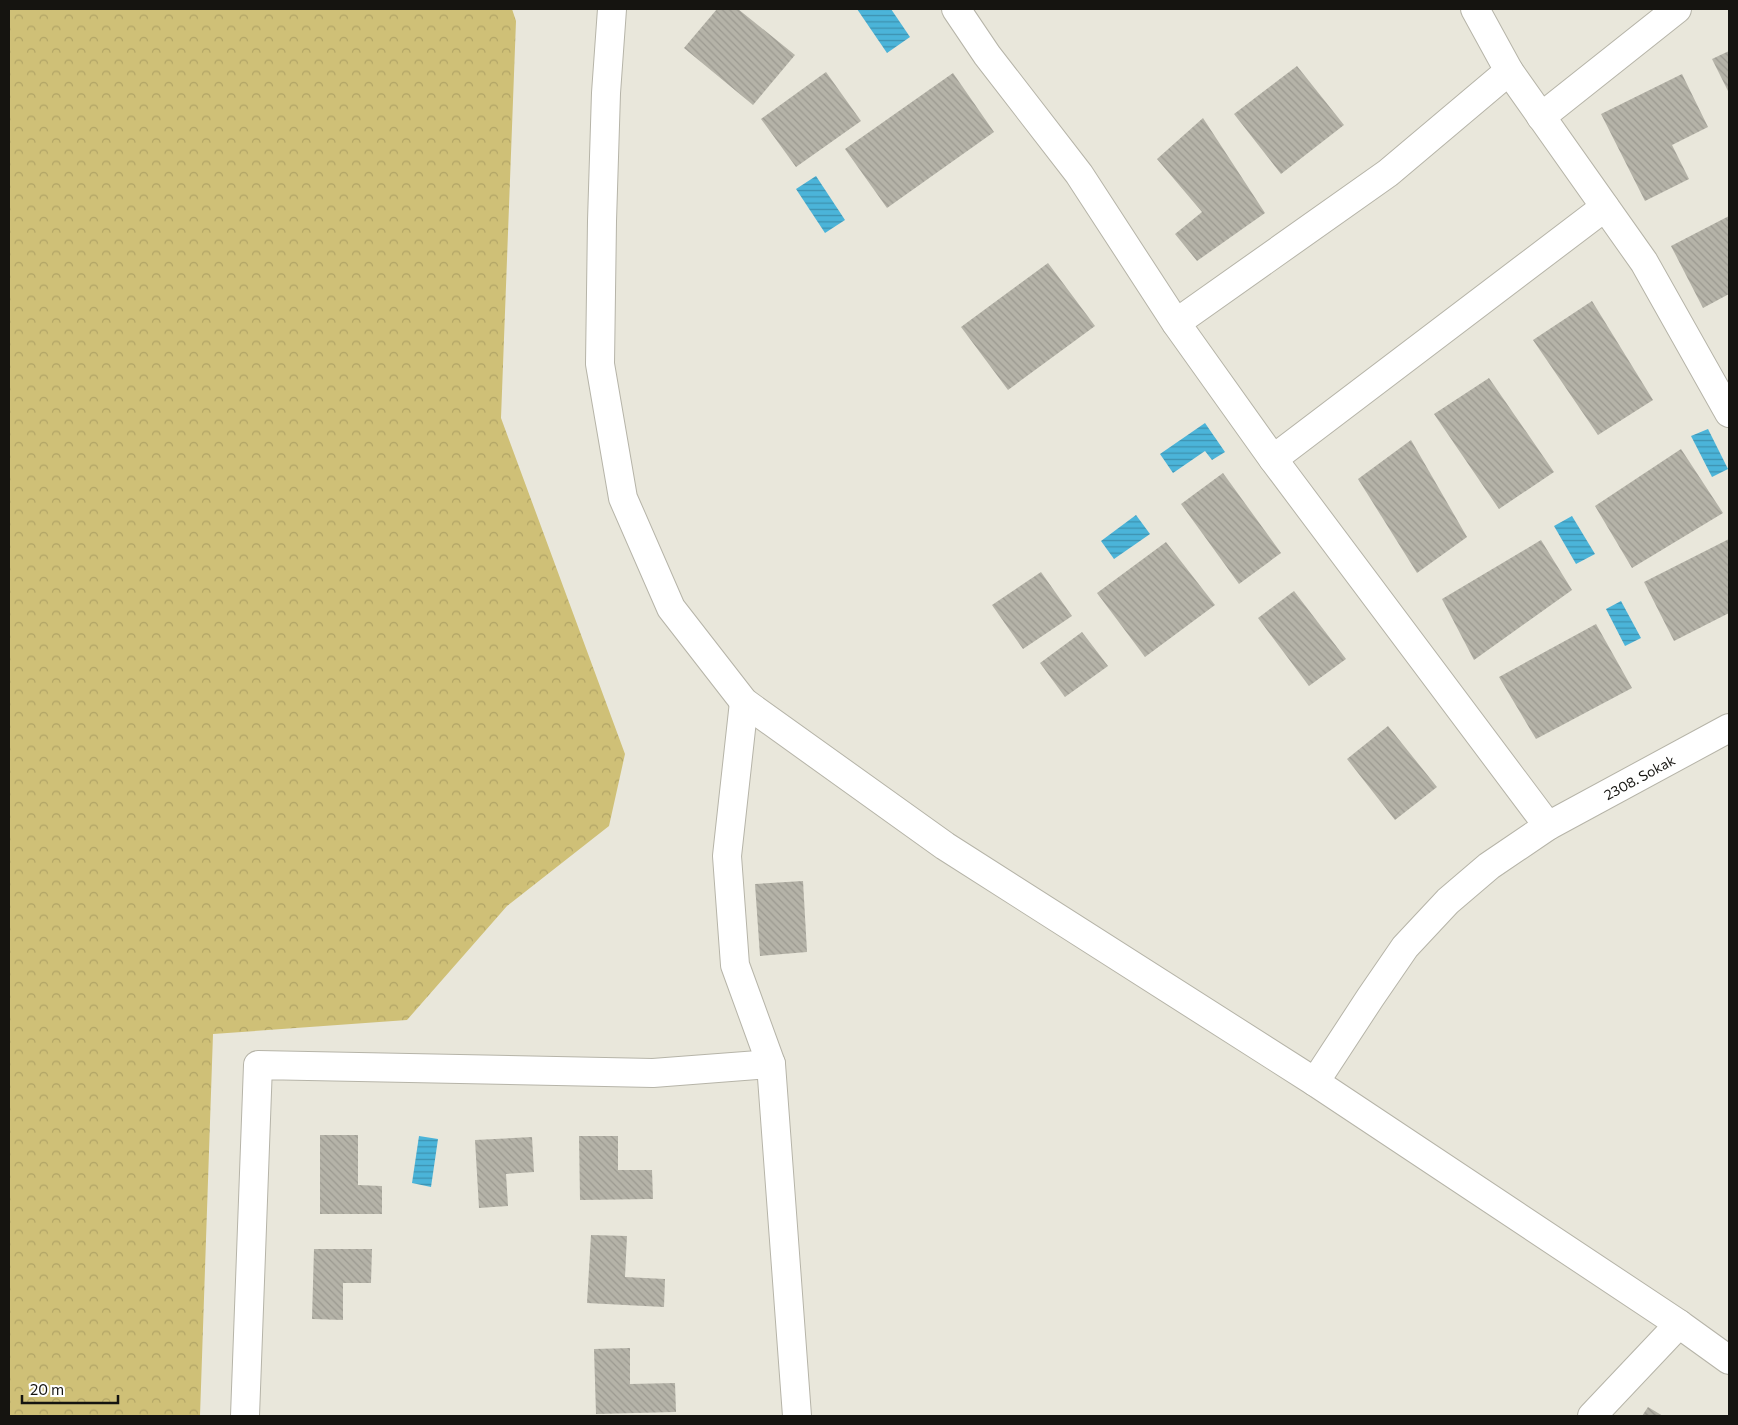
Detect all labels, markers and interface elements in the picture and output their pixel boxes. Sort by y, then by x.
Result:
street label: 2308. Sokak [1601,750,1678,803]
scale bar [22,1372,119,1404]
text: 20 m [30,1380,64,1398]

